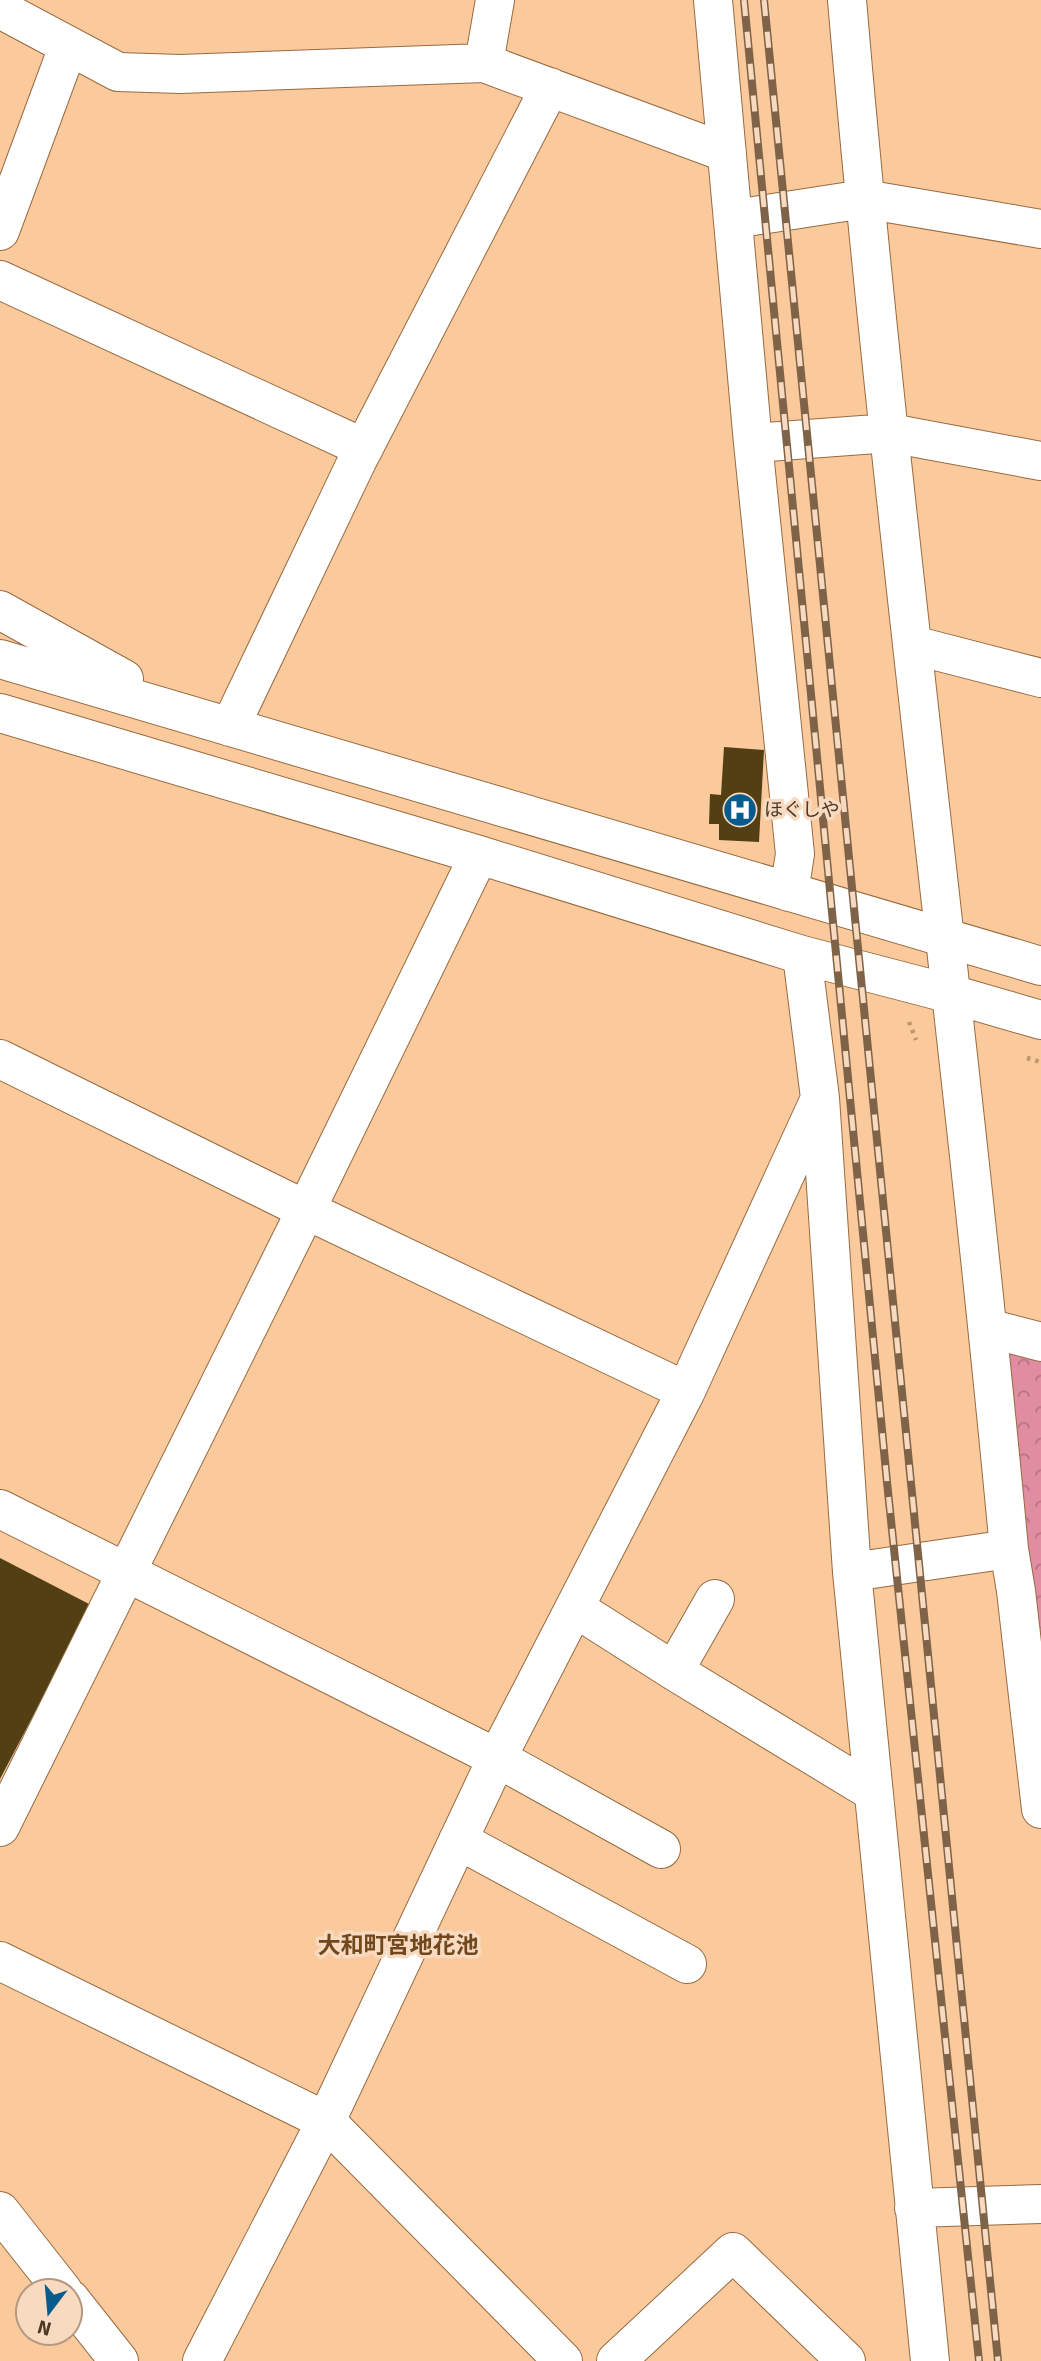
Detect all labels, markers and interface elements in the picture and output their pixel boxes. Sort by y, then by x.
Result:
hospital icon: ほぐしや [721,791,759,829]
place label: ほぐしや [764,798,840,822]
district label: 大和町宮地花池 [318,1931,479,1960]
north arrow [14,2277,84,2347]
text: N [35,2314,54,2341]

